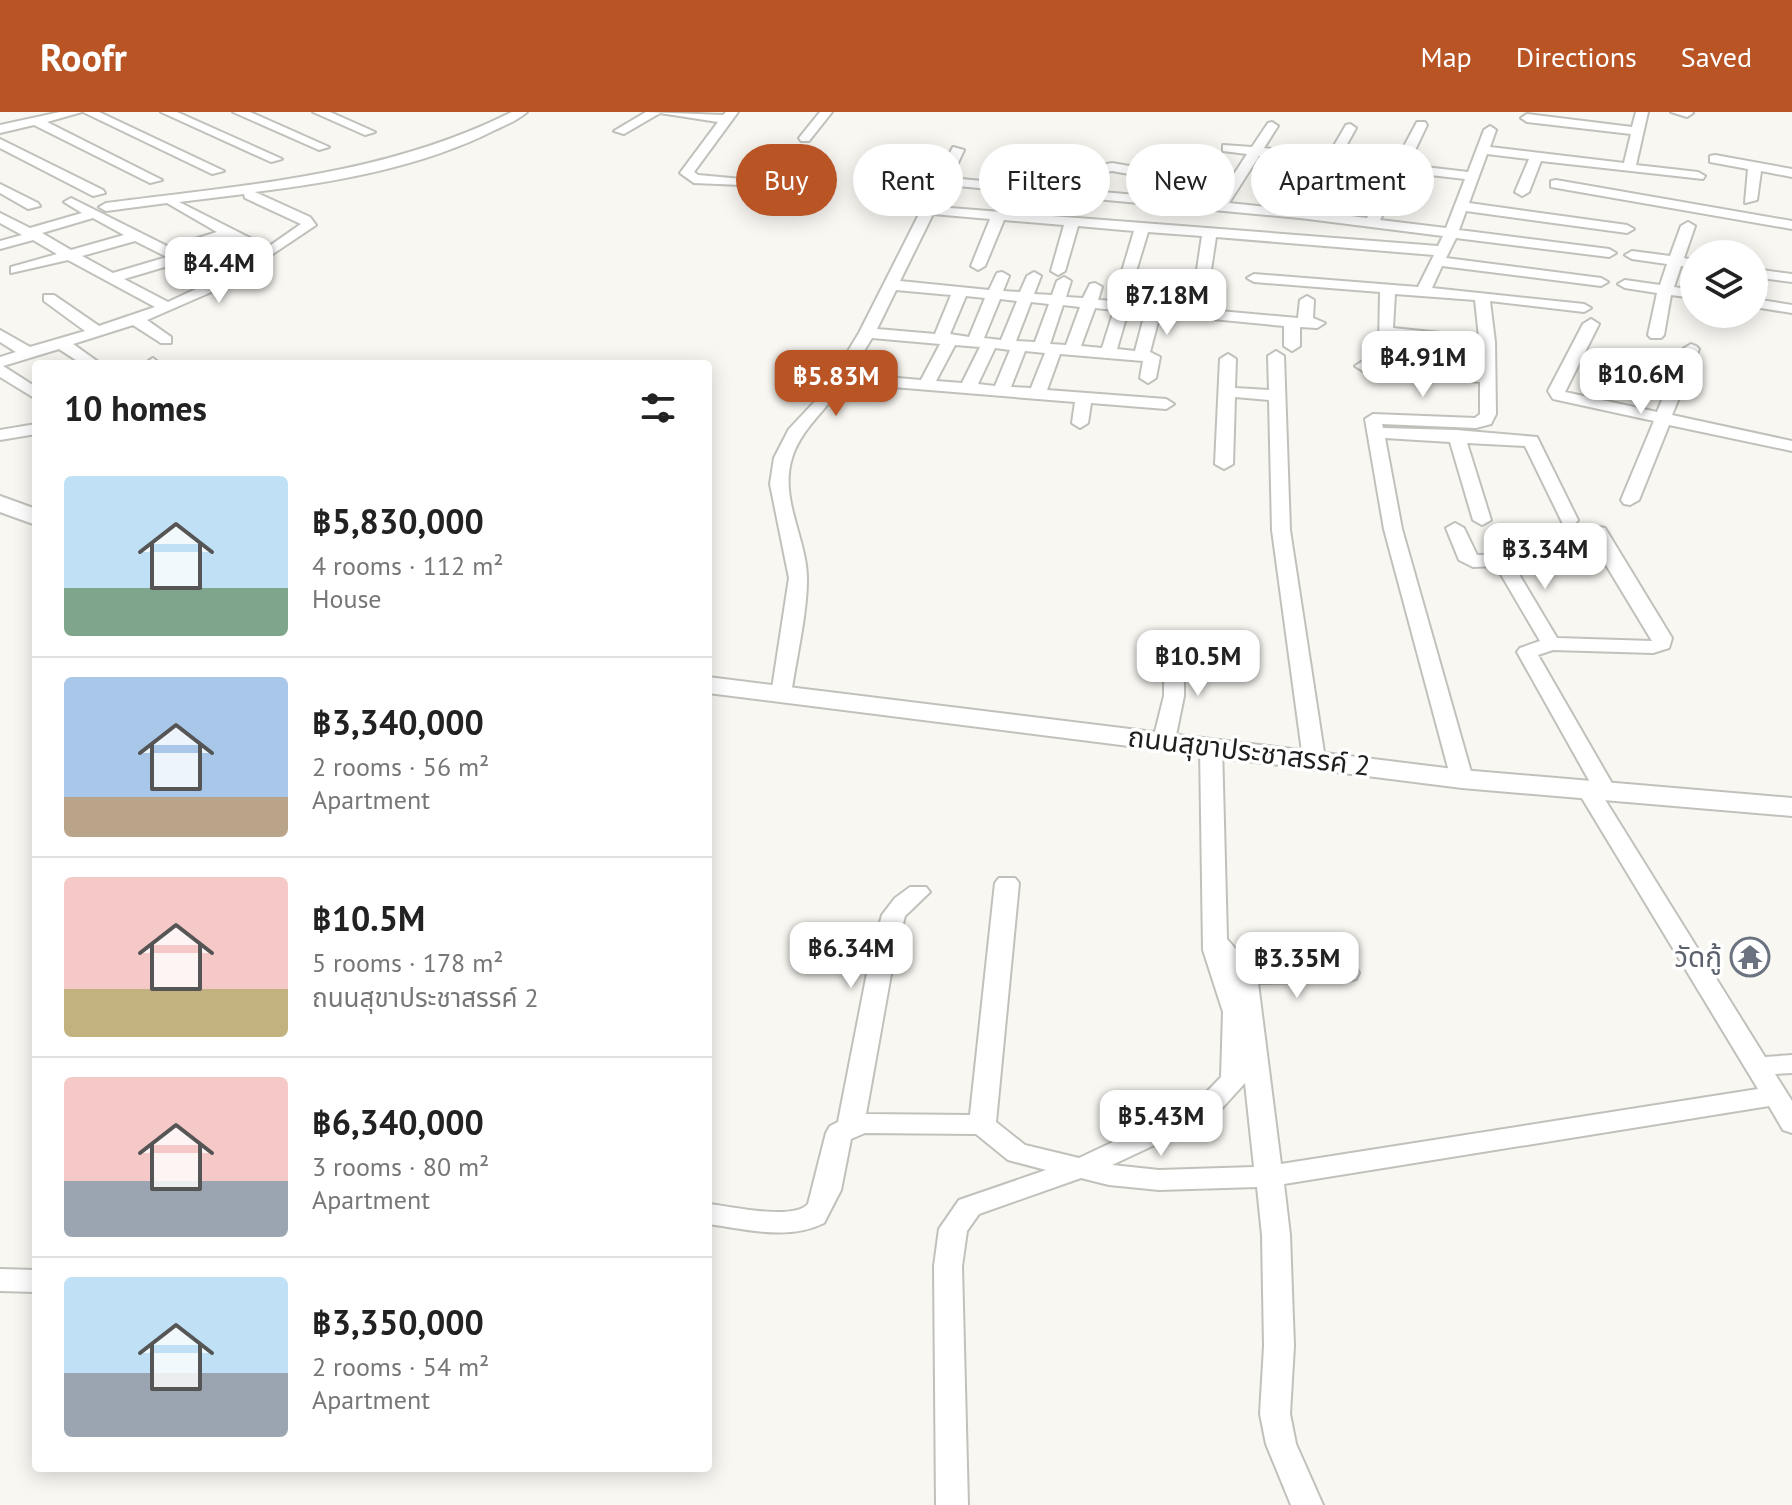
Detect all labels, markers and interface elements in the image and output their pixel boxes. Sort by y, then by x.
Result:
text: Roofr [40,32,127,81]
text: Map [1421,38,1472,75]
text: Directions [1516,38,1637,75]
text: Saved [1681,38,1752,75]
chip: Buy [736,144,837,216]
chip: Rent [853,144,963,216]
chip: Filters [979,144,1110,216]
chip: New [1126,144,1235,216]
chip: Apartment [1251,144,1434,216]
pin: ฿4.4M [163,237,275,305]
map controls [1680,240,1768,328]
button: layers [1680,240,1768,328]
text: ฿4.4M [183,246,255,279]
pin: ฿7.18M [1102,269,1232,337]
text: ฿7.18M [1125,278,1209,311]
pin: ฿4.91M [1358,331,1488,399]
text: ฿4.91M [1380,340,1466,373]
pin: ฿10.6M [1576,348,1706,416]
pin: ฿5.83M [771,350,901,418]
text: ฿10.6M [1598,357,1684,390]
text: ฿5.83M [793,359,879,392]
text: 10 homes [64,386,207,430]
icon: filters [636,386,680,430]
text: ฿5,830,000 [312,499,484,543]
icon: home [128,508,224,604]
pin: ฿3.34M [1480,523,1610,591]
text: ฿3.34M [1502,532,1588,565]
text: 4 rooms · 112 m² [312,549,504,582]
text: House [312,582,382,615]
pin: ฿10.5M [1133,630,1263,698]
text: ฿10.5M [1155,639,1241,672]
text: ฿3,340,000 [312,700,484,744]
icon: home [128,709,224,805]
street label: ถนนสุขาประชาสรรค์ 2 [1126,717,1372,784]
text: 2 rooms · 56 m² [312,750,489,783]
text: Apartment [312,783,430,816]
text: ฿10.5M [312,896,425,940]
icon: home [128,909,224,1005]
pin: ฿6.34M [786,922,916,990]
text: ฿6.34M [808,931,894,964]
pin: ฿3.35M [1232,932,1362,1000]
temple icon: วัดกู้ [1729,936,1771,978]
place label: วัดกู้ [1674,938,1722,975]
text: ฿3.35M [1254,941,1340,974]
text: 5 rooms · 178 m² [312,946,504,979]
text: ถนนสุขาประชาสรรค์ 2 [312,981,539,1014]
pin: ฿5.43M [1096,1090,1226,1158]
text: ฿5.43M [1118,1099,1204,1132]
text: ฿6,340,000 [312,1100,484,1144]
icon: home [128,1109,224,1205]
text: 3 rooms · 80 m² [312,1150,489,1183]
text: Apartment [312,1183,430,1216]
text: ฿3,350,000 [312,1300,484,1344]
icon: home [128,1309,224,1405]
text: 2 rooms · 54 m² [312,1350,489,1383]
text: Apartment [312,1383,430,1416]

